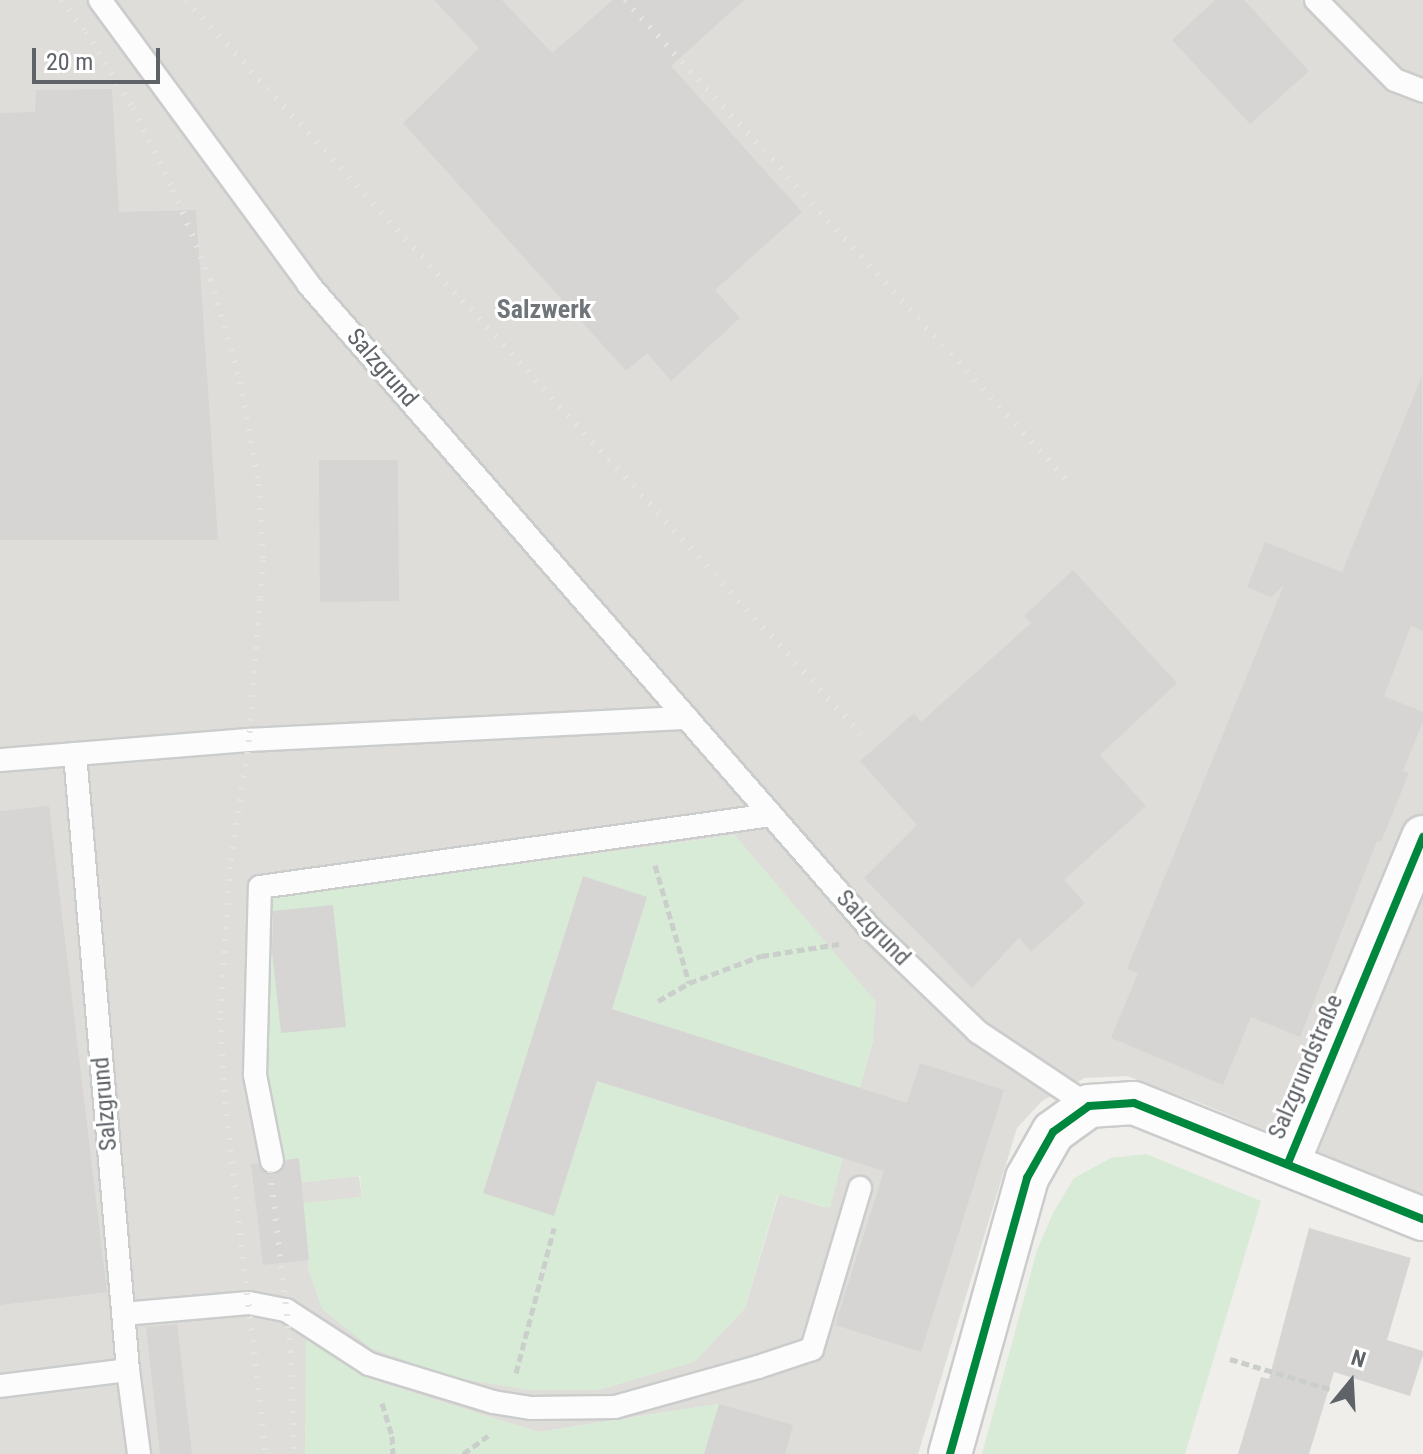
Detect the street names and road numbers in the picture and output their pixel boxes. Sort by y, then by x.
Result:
street label: Salzgrund [340,323,424,413]
street label: Salzgrund [830,884,916,972]
street label: Salzgrundstraße [1263,990,1349,1144]
street label: Salzgrund [87,1056,123,1152]

